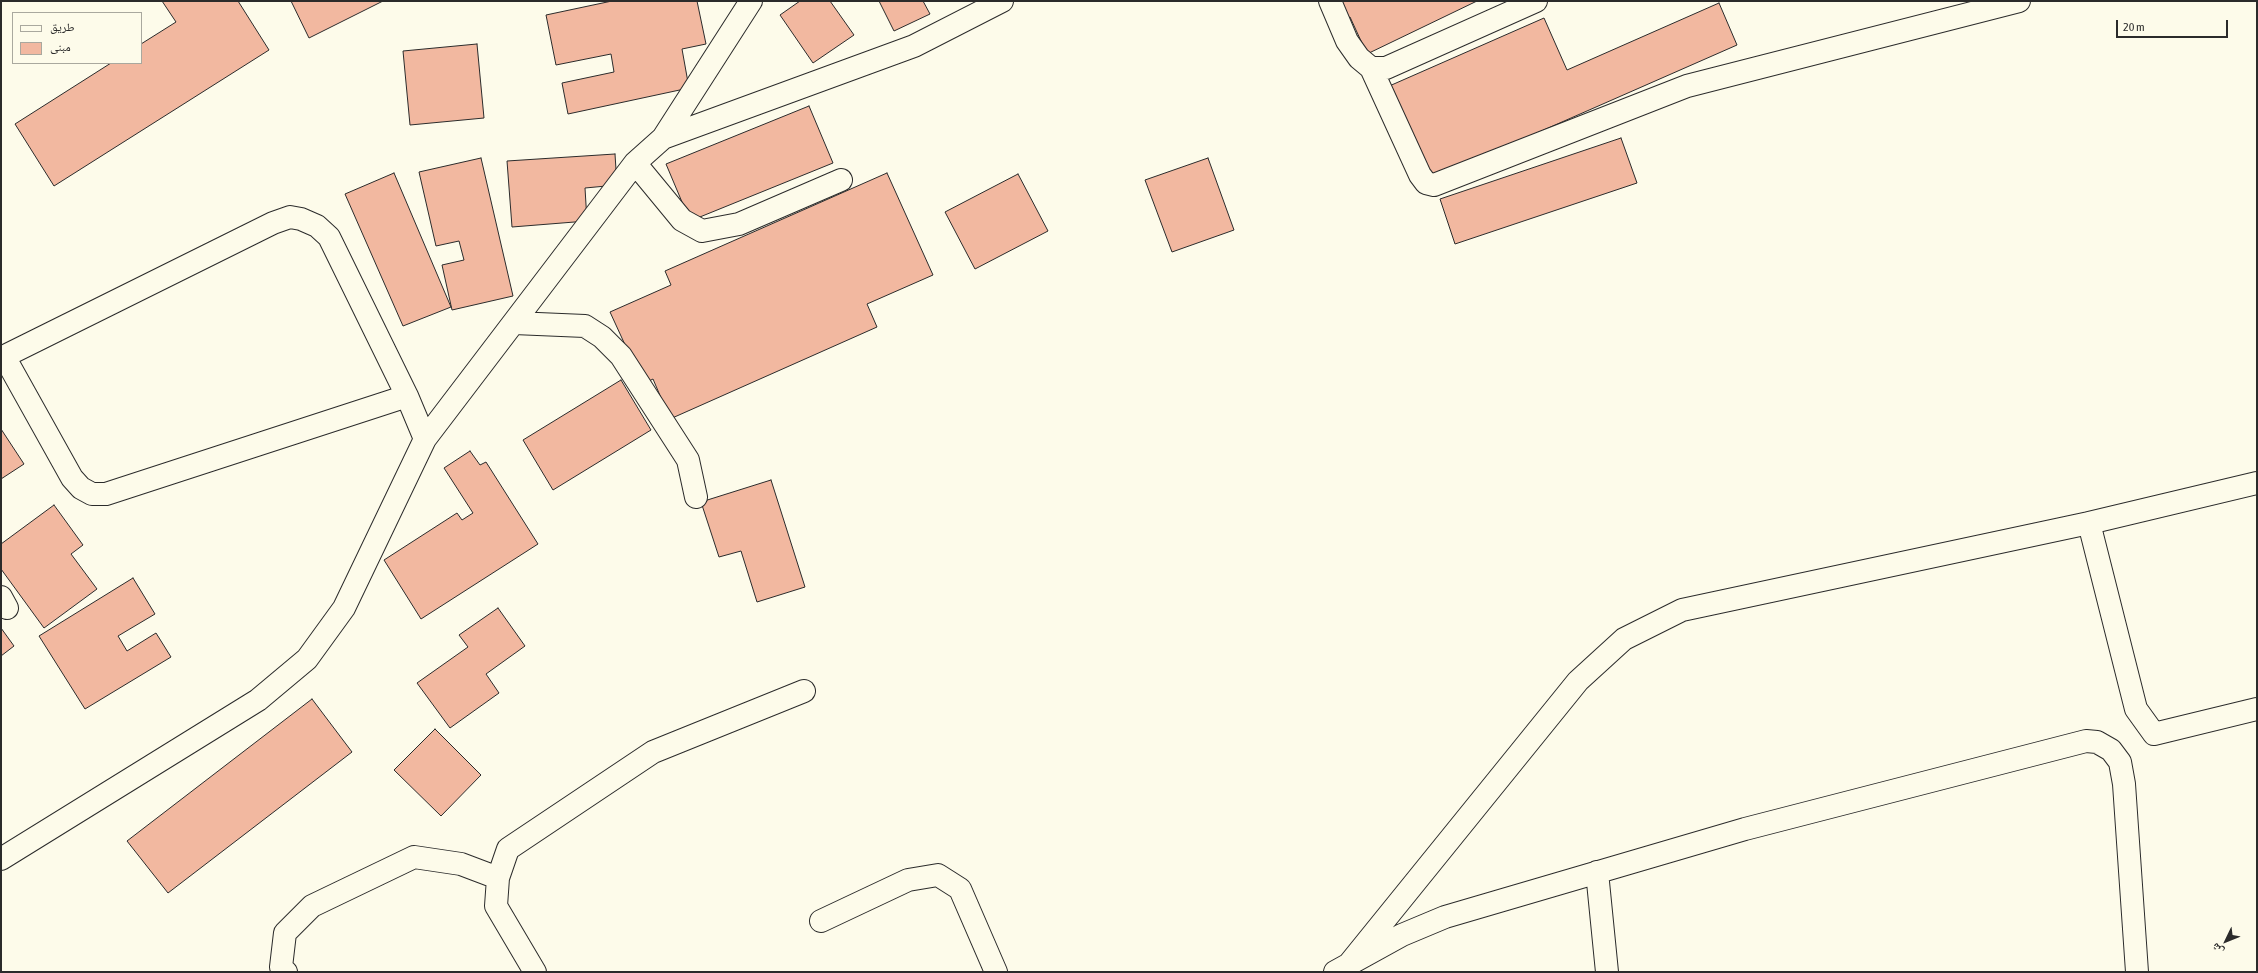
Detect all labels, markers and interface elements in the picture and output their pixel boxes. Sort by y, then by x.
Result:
legend [12,12,142,64]
scale bar [2118,12,2230,38]
text: طريق [50,20,75,34]
text: 20 m [2123,20,2145,34]
text: مبنى [50,40,71,54]
north arrow [2206,921,2246,961]
text: ش [2209,941,2226,958]

